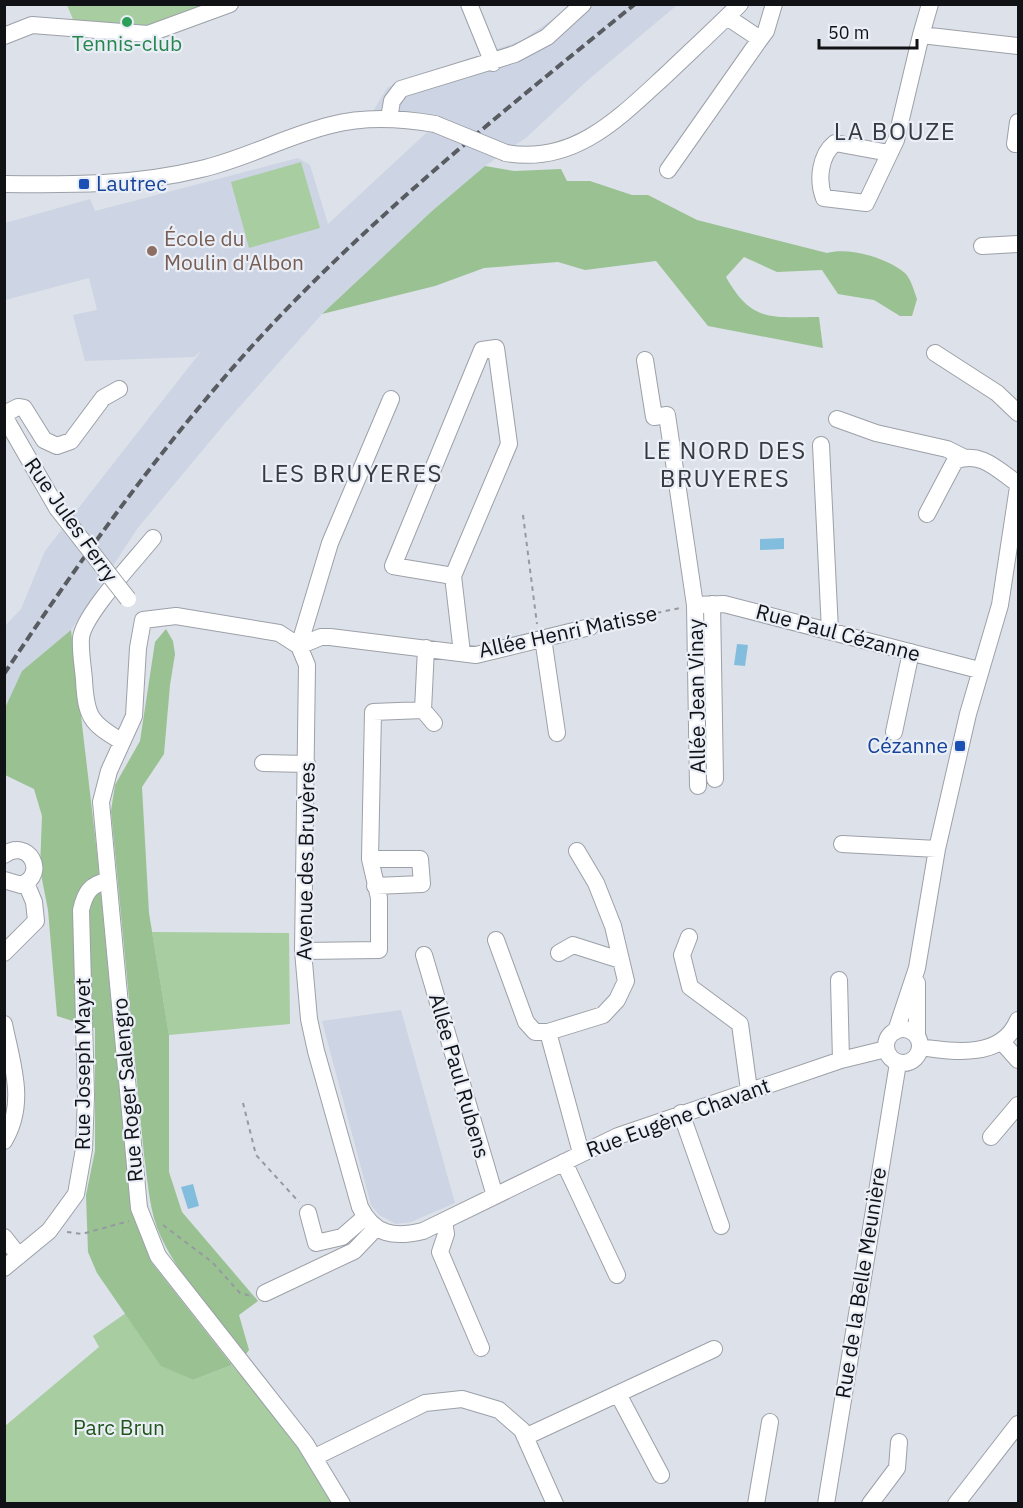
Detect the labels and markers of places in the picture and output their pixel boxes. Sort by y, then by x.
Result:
marker: Tennis-club [120,15,134,29]
place label: Tennis-club [72,29,182,57]
place label: Lautrec [96,169,167,197]
marker: Lautrec [77,177,91,191]
place label: École du Moulin d'Albon [164,224,304,276]
marker: École du Moulin d'Albon [145,244,159,258]
place label: Cézanne [867,731,948,759]
marker: Cézanne [953,739,967,753]

